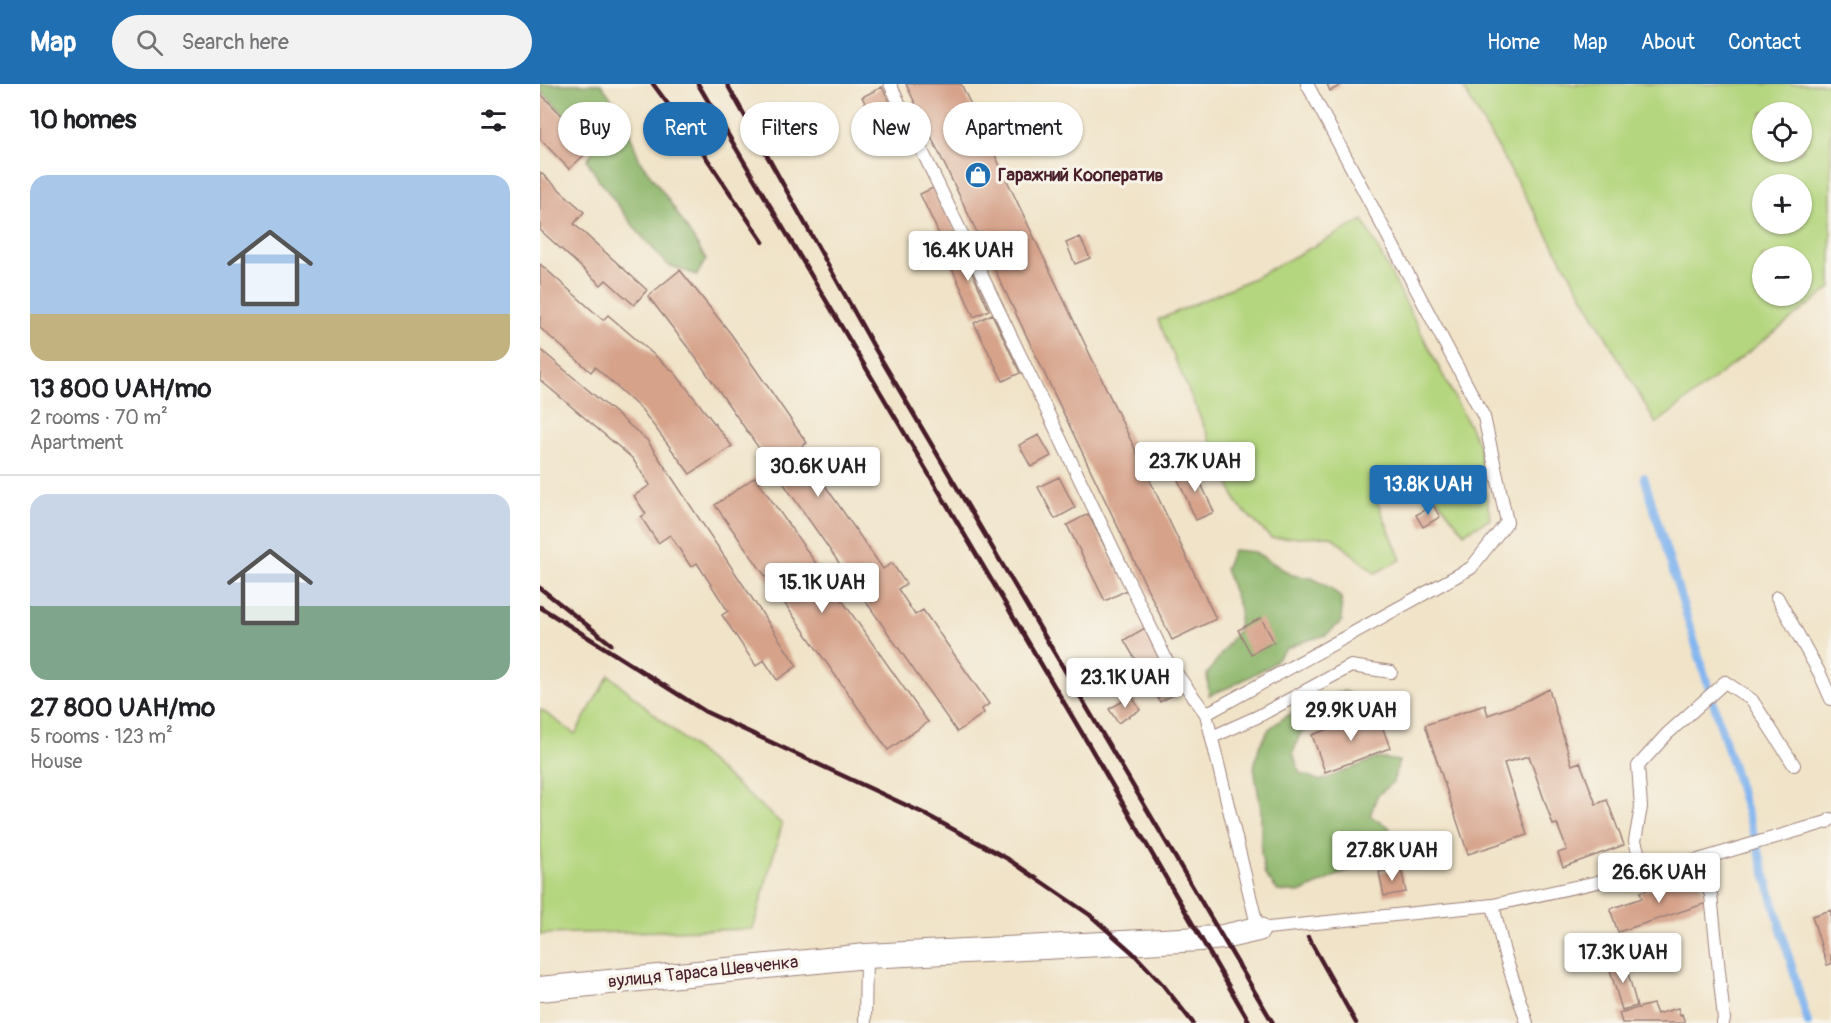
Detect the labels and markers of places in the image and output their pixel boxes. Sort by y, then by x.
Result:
shop icon: Гаражний Кооператив [963,160,993,190]
place label: Гаражний Кооператив [998,164,1164,187]
pin: 16.4K UAH [899,231,1037,282]
pin: 23.7K UAH [1126,442,1264,493]
pin: 30.6K UAH [749,447,887,498]
pin: 13.8K UAH [1359,465,1497,516]
pin: 15.1K UAH [753,563,891,614]
pin: 23.1K UAH [1056,658,1194,709]
pin: 29.9K UAH [1282,691,1420,742]
pin: 27.8K UAH [1323,831,1461,882]
pin: 26.6K UAH [1590,853,1728,904]
pin: 17.3K UAH [1554,933,1692,984]

